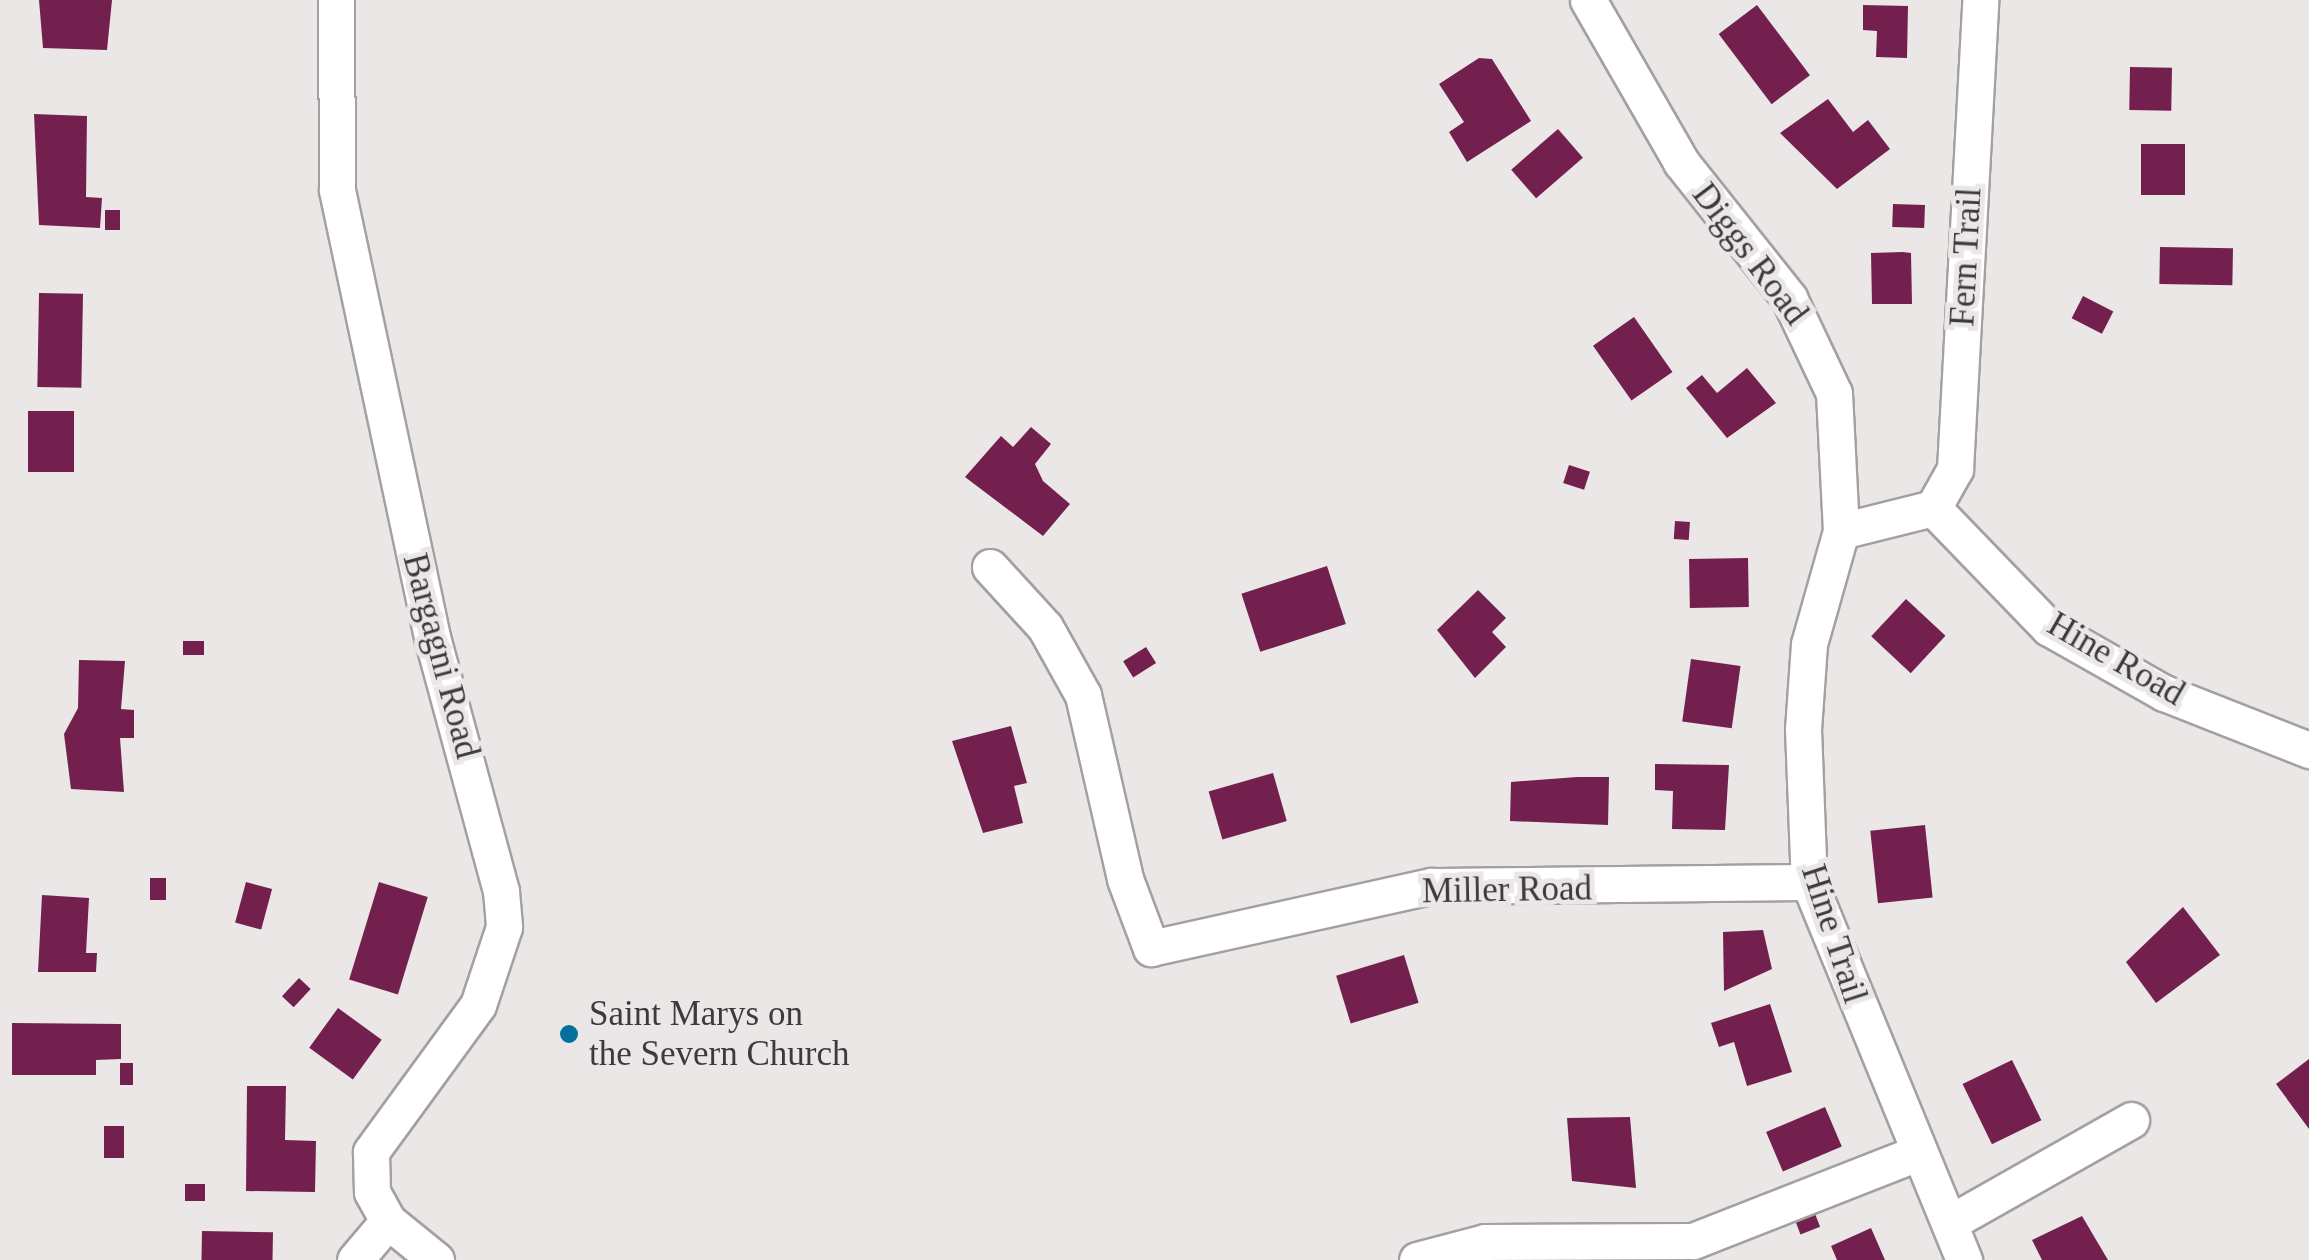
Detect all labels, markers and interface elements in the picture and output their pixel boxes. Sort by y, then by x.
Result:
street label: Diggs Road [1683,175,1817,333]
street label: Fern Trail [1941,186,1991,328]
street label: Bargagni Road [394,549,488,763]
street label: Hine Road [2040,603,2192,715]
street label: Hine Trail [1792,859,1876,1009]
street label: Miller Road [1422,868,1592,912]
place label: Saint Marys on the Severn Church [589,993,849,1075]
marker: Saint Marys on the Severn Church [558,1023,580,1045]

